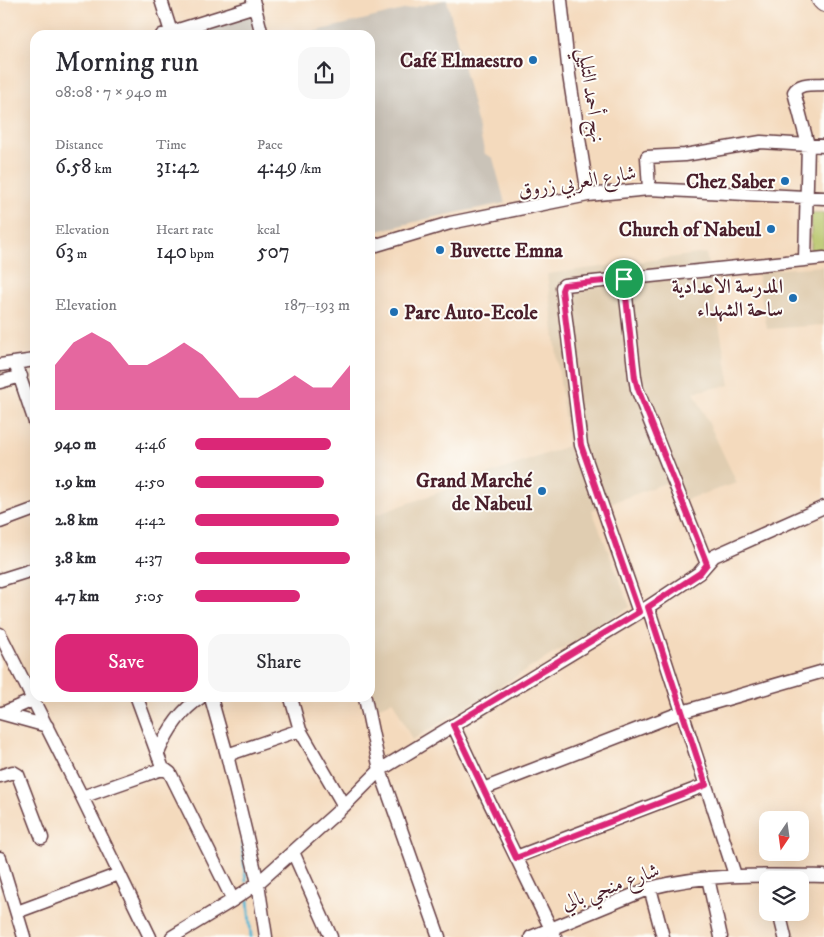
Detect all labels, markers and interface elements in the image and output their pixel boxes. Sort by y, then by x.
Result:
text: Morning run [55,45,199,80]
street label: نهج أحمد التليلي [566,46,613,145]
button: share [298,47,350,99]
place label: Café Elmaestro [400,49,523,74]
marker: Café Elmaestro [527,54,539,66]
text: 08:08 · 7 × 940 m [55,82,167,102]
text: Distance [55,136,103,154]
text: Time [156,136,186,154]
text: Pace [257,136,283,154]
text: 6.58 [55,154,92,180]
text: 31:42 [156,154,199,180]
text: 4:49 [257,154,297,180]
text: km [92,160,112,178]
text: /km [297,160,321,178]
street label: شارع العربي زروق [516,161,639,208]
place label: Chez Saber [686,170,776,195]
marker: Chez Saber [779,175,791,187]
place label: Church of Nabeul [619,218,762,243]
text: Elevation [55,221,109,239]
text: Heart rate [156,221,213,239]
text: kcal [257,221,280,239]
marker: Church of Nabeul [765,223,777,235]
text: 63 [55,239,74,265]
text: 140 [156,239,187,265]
text: 507 [257,239,290,265]
place label: Buvette Emna [450,239,563,264]
marker: Buvette Emna [434,244,446,256]
text: m [74,245,87,263]
text: bpm [187,245,214,263]
pin [603,258,645,300]
icon: arrive [610,265,638,293]
place label: المدرسة الاعدادية ساحة الشهداء [672,275,783,323]
marker: المدرسة الاعدادية ساحة الشهداء [787,292,799,304]
text: Elevation [55,295,117,315]
text: 187–193 m [284,295,350,315]
place label: Parc Auto-Ecole [404,301,538,326]
marker: Parc Auto-Ecole [388,306,400,318]
text: 940 m [55,434,96,454]
text: 4:46 [135,434,166,454]
place label: Grand Marché de Nabeul [416,469,533,517]
text: 1.9 km [55,472,96,492]
text: 4:50 [135,472,165,492]
marker: Grand Marché de Nabeul [536,485,548,497]
text: 2.8 km [55,510,98,530]
text: 4:42 [135,510,165,530]
text: 3.8 km [55,548,96,568]
text: 4:37 [135,548,163,568]
text: 4.7 km [55,586,99,606]
text: 5:05 [135,586,164,606]
button: Save [55,634,198,692]
button: Share [208,634,350,692]
north arrow [759,811,809,861]
map controls [759,811,809,921]
street label: شارع منجي بالي [558,858,665,921]
button: layers [759,871,809,921]

